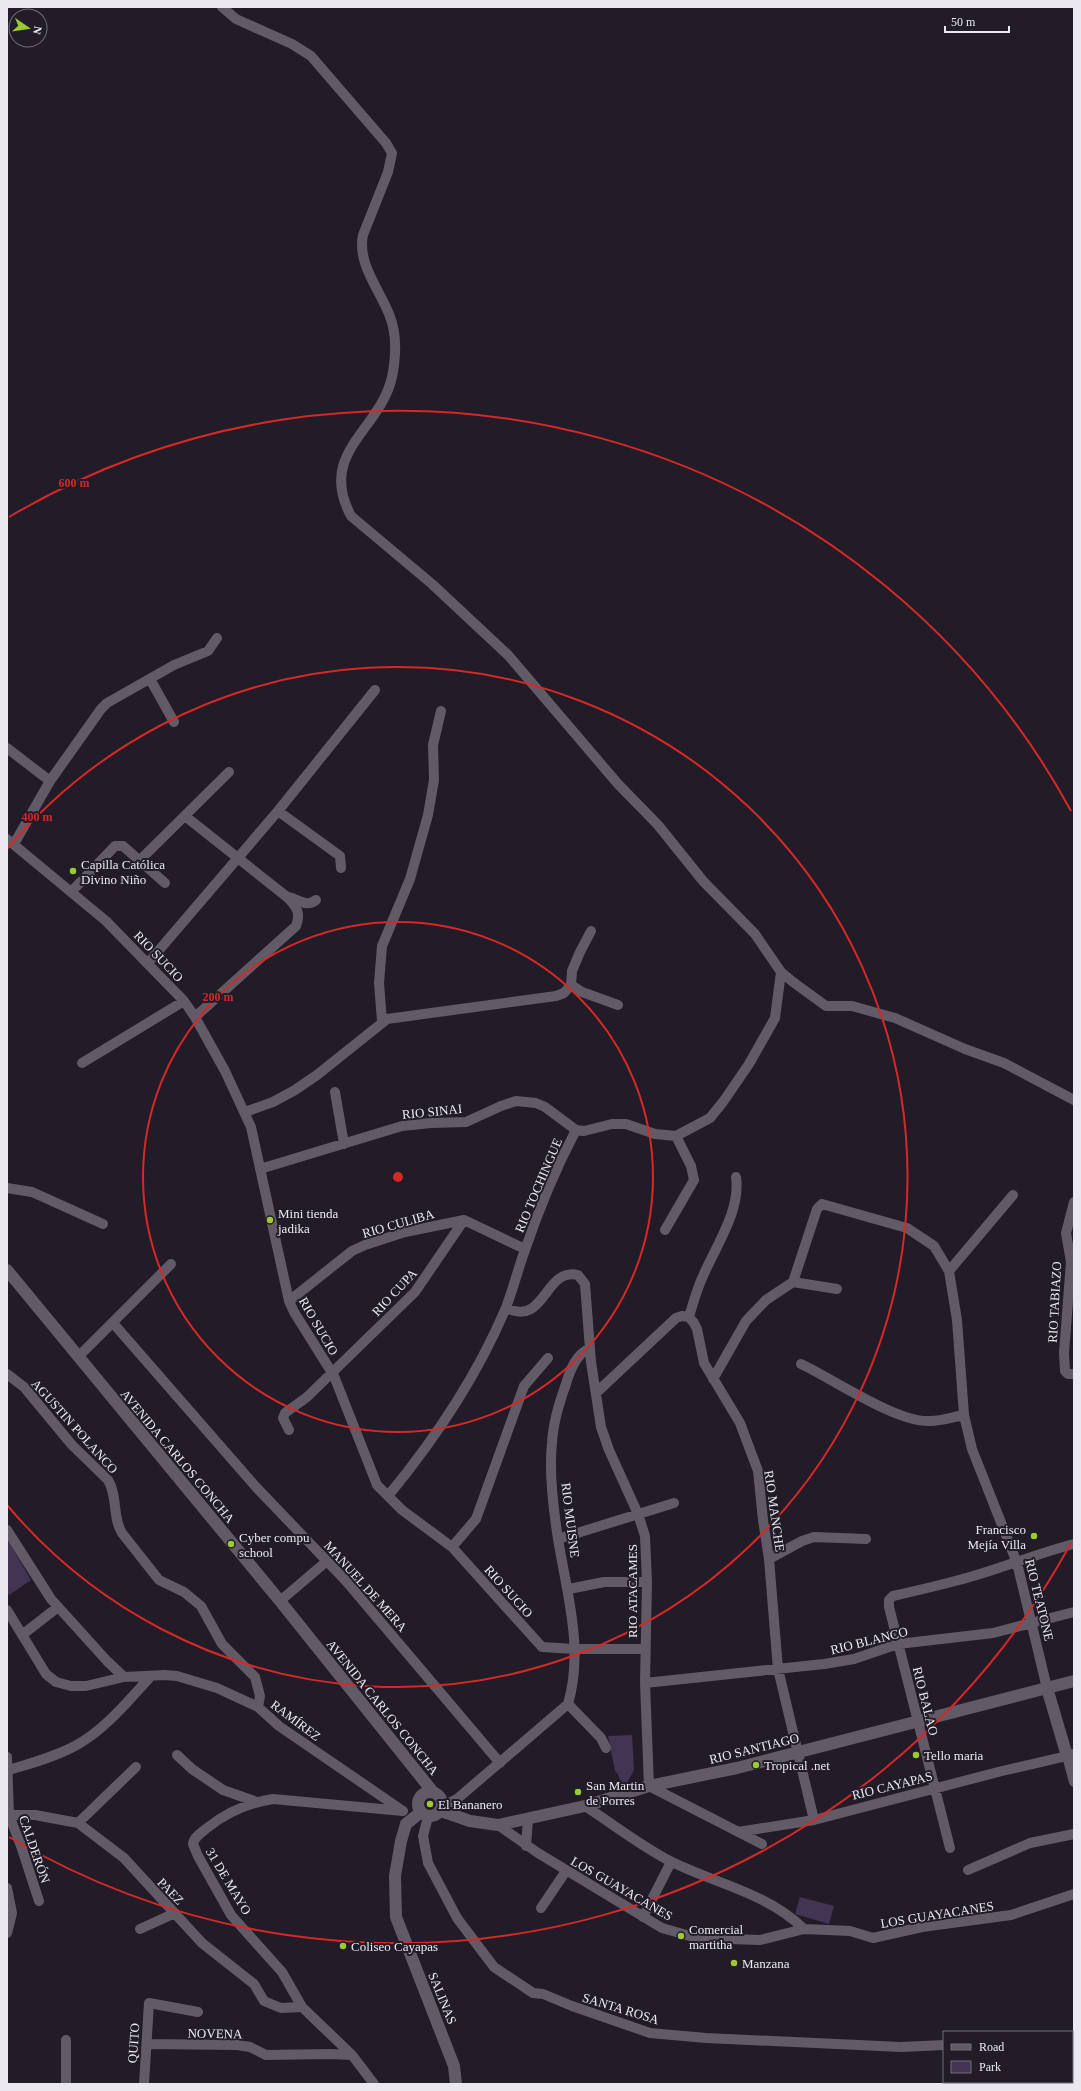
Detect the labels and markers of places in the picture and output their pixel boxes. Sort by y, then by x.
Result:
place label: Capilla Católica Divino Niño [81,857,165,887]
marker: Capilla Católica Divino Niño [68,866,78,876]
centre of rings [391,1170,405,1184]
place label: Mini tienda jadika [277,1206,339,1236]
marker: Mini tienda jadika [265,1215,275,1225]
place label: Francisco Mejía Villa [967,1522,1026,1552]
place label: Cyber compu school [239,1530,310,1560]
marker: Francisco Mejía Villa [1029,1531,1039,1541]
marker: Cyber compu school [226,1539,236,1549]
place label: Tello maria [924,1748,984,1763]
marker: Tello maria [911,1750,921,1760]
place label: Tropical .net [764,1758,830,1773]
marker: Tropical .net [751,1760,761,1770]
place label: San Martin de Porres [586,1778,645,1808]
marker: San Martin de Porres [573,1787,583,1797]
place label: El Bananero [438,1797,503,1812]
marker: El Bananero [425,1799,435,1809]
place label: Comercial martitha [689,1922,744,1952]
marker: Comercial martitha [676,1931,686,1941]
place label: Coliseo Cayapas [351,1939,438,1954]
marker: Coliseo Cayapas [338,1941,348,1951]
place label: Manzana [742,1956,790,1971]
marker: Manzana [729,1958,739,1968]

